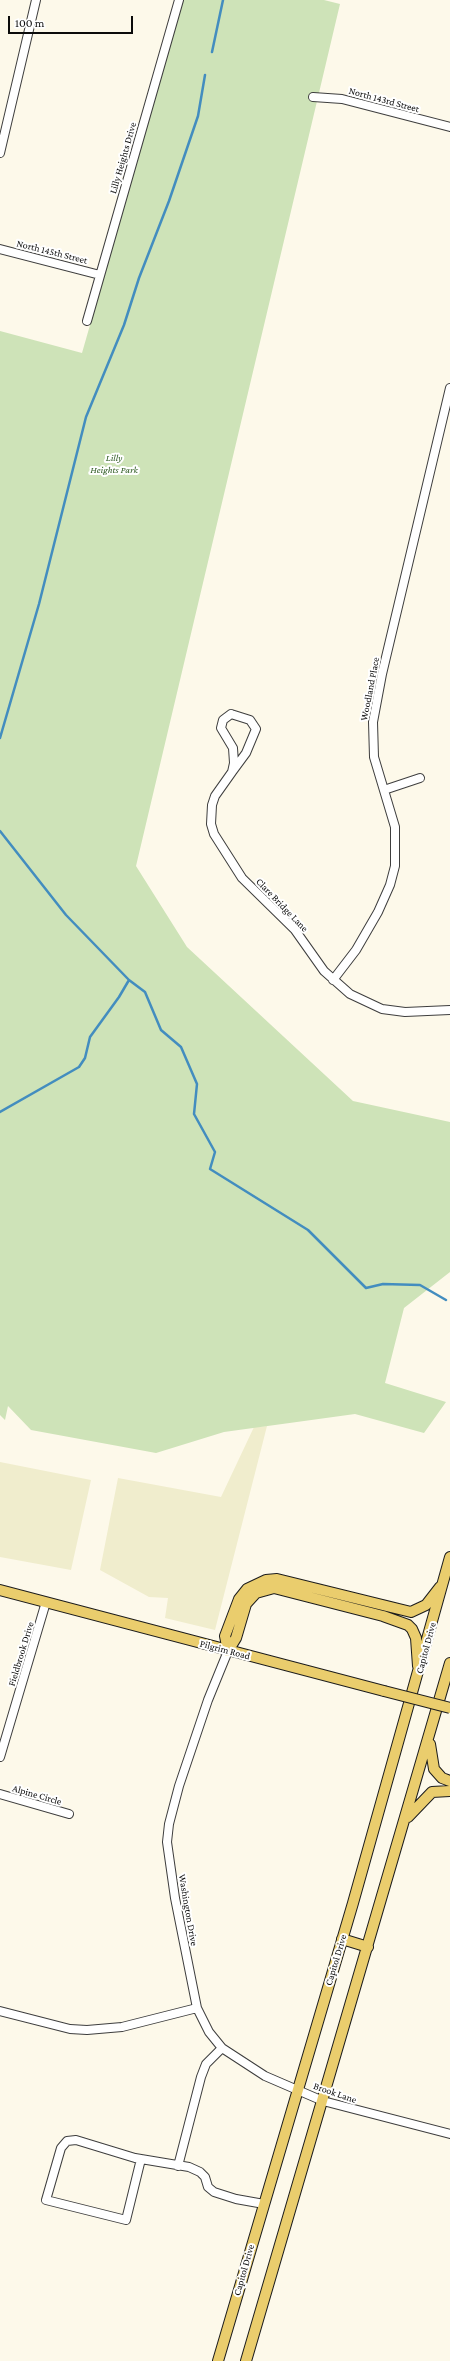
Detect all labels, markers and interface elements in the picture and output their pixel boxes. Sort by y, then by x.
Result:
scale bar [10,8,135,34]
text: 100 m [15,16,44,30]
street label: North 143rd Street [347,85,421,115]
street label: Lilly Heights Drive [107,121,139,195]
street label: North 145th Street [15,237,89,267]
park label: Lilly Heights Park [90,452,138,476]
street label: Woodland Place [358,656,382,722]
street label: Clare Bridge Lane [253,876,311,934]
street label: Fieldbrook Drive [6,1620,36,1688]
street label: Capitol Drive [413,1621,439,1675]
street label: Pilgrim Road [199,1638,251,1662]
street label: Alpine Circle [11,1782,63,1808]
street label: Washington Drive [176,1873,200,1947]
street label: Capitol Drive [323,1933,349,1987]
street label: Brook Lane [312,2080,358,2106]
street label: Capitol Drive [231,2243,257,2297]

